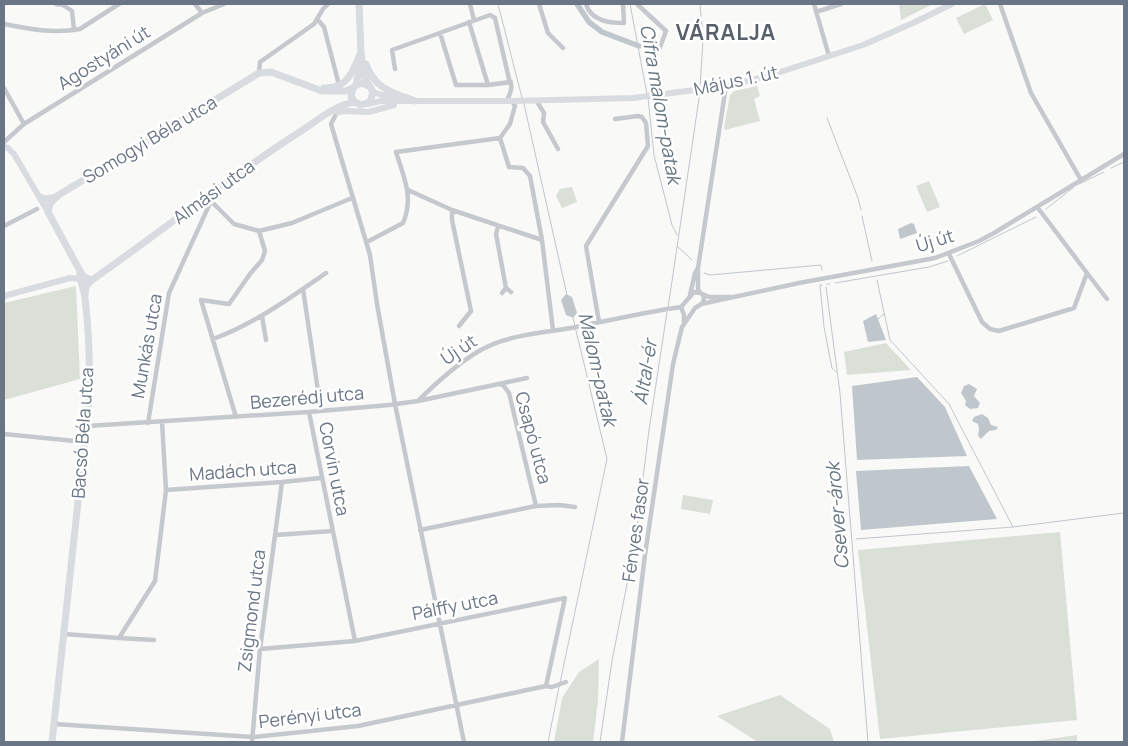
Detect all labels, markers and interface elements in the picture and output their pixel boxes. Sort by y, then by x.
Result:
district label: VÁRALJA [676,17,776,47]
street label: Agostyáni út [53,19,154,95]
water label: Cifra malom-patak [634,22,688,188]
street label: Május 1. út [691,59,780,101]
street label: Somogyi Béla utca [78,90,221,189]
street label: Almási utca [168,153,259,229]
street label: Új út [913,223,957,257]
street label: Munkás utca [125,292,167,400]
water label: Malom-patak [572,310,624,431]
street label: Új út [436,328,481,370]
water label: Által-ér [627,336,663,406]
street label: Bacsó Béla utca [65,367,99,499]
street label: Bezerédj utca [249,380,365,414]
street label: Csapó utca [510,389,558,487]
street label: Corvin utca [314,420,356,518]
street label: Madách utca [188,454,297,486]
water label: Csever-árok [819,459,855,571]
street label: Fényes fasor [616,476,654,583]
street label: Zsigmond utca [232,548,270,674]
street label: Pálffy utca [410,585,500,625]
street label: Perényi utca [257,697,363,733]

